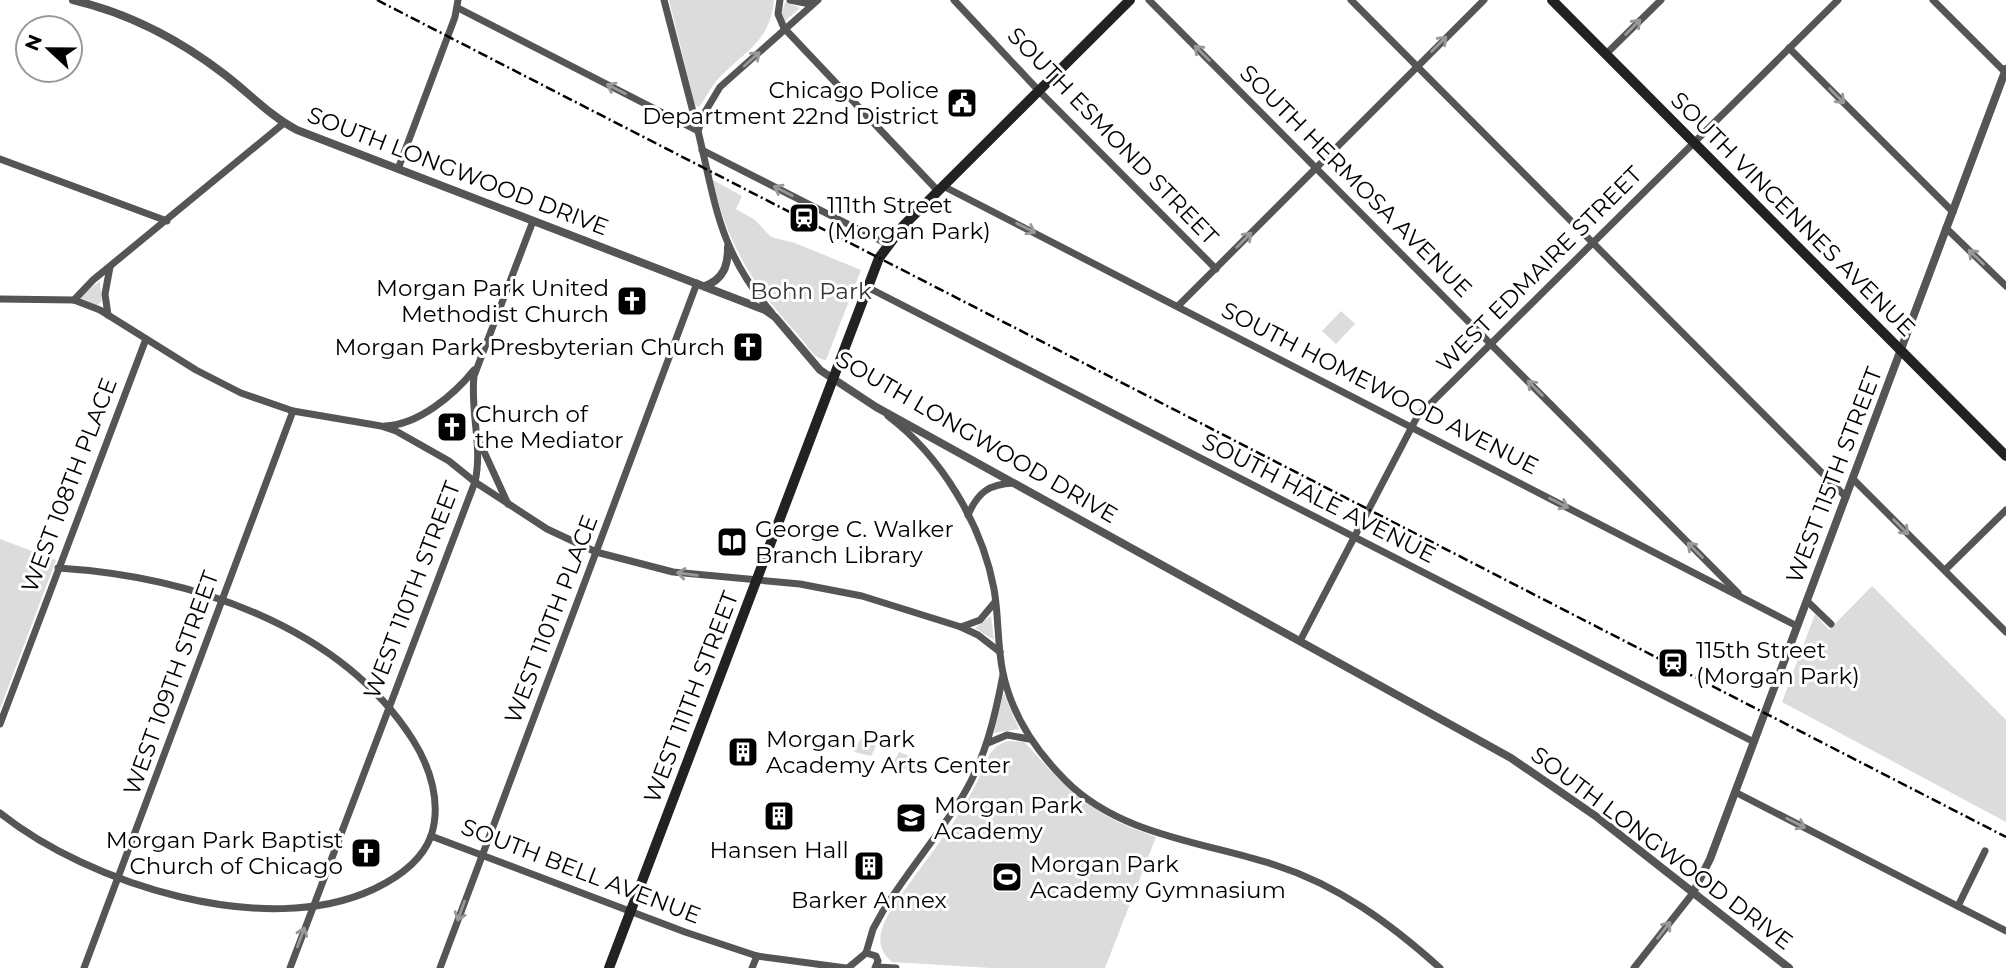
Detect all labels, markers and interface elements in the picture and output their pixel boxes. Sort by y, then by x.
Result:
north arrow [14,14,84,84]
one-way arrow [1625,19,1642,36]
street label: SOUTH ESMOND STREET [1002,21,1225,251]
text: N [20,31,47,54]
one-way arrow [1430,36,1447,53]
one-way arrow [1193,45,1210,62]
one-way arrow [743,50,760,67]
street label: SOUTH HERMOSA AVENUE [1234,59,1478,303]
place label: Chicago Police Department 22nd District [642,76,939,130]
one-way arrow [606,81,626,95]
public building icon: Chicago Police Department 22nd District [945,86,979,120]
street label: SOUTH VINCENNES AVENUE [1665,86,1921,342]
one-way arrow [1829,88,1846,105]
street label: SOUTH LONGWOOD DRIVE [303,101,613,241]
street label: WEST EDMAIRE STREET [1430,160,1648,378]
one-way arrow [773,183,794,197]
place label: 111th Street (Morgan Park) [827,191,991,245]
station icon: 111th Street (Morgan Park) [787,201,821,235]
one-way arrow [1015,222,1036,236]
one-way arrow [1235,232,1252,249]
one-way arrow [1968,248,1985,265]
place label: Morgan Park United Methodist Church [376,274,609,328]
park label: Bohn Park [750,277,872,305]
church icon: Morgan Park United Methodist Church [615,284,649,318]
street label: SOUTH HOMEWOOD AVENUE [1217,296,1543,480]
church icon: Morgan Park Presbyterian Church [731,330,765,364]
place label: Morgan Park Presbyterian Church [335,333,725,361]
street label: SOUTH LONGWOOD DRIVE [831,345,1123,529]
street label: WEST 115TH STREET [1780,362,1888,587]
street label: WEST 108TH PLACE [15,374,123,596]
one-way arrow [1526,380,1543,397]
place label: Church of the Mediator [475,400,624,454]
church icon: Church of the Mediator [435,410,469,444]
street label: SOUTH HALE AVENUE [1197,427,1441,569]
street label: WEST 110TH STREET [358,477,467,703]
one-way arrow [1548,496,1569,510]
street label: WEST 110TH PLACE [498,511,604,727]
place label: George C. Walker Branch Library [755,515,954,569]
one-way arrow [1893,518,1910,535]
library icon: George C. Walker Branch Library [715,525,749,559]
one-way arrow [1687,541,1704,558]
street label: WEST 109TH STREET [117,566,225,799]
one-way arrow [677,567,699,580]
street label: WEST 111TH STREET [638,587,745,807]
place label: 115th Street (Morgan Park) [1696,636,1860,690]
station icon: 115th Street (Morgan Park) [1656,646,1690,680]
place label: Morgan Park Academy Arts Center [766,725,1011,779]
building icon: Morgan Park Academy Arts Center [726,735,760,769]
street label: SOUTH LONGWOOD DRIVE [1526,740,1798,956]
place label: Morgan Park Academy [934,791,1083,845]
building icon: Hansen Hall [762,799,796,833]
school or university icon: Morgan Park Academy [894,801,928,835]
street label: SOUTH BELL AVENUE [457,812,705,930]
one-way arrow [1785,816,1806,830]
place label: Morgan Park Baptist Church of Chicago [106,826,343,880]
church icon: Morgan Park Baptist Church of Chicago [349,836,383,870]
place label: Hansen Hall [709,836,849,864]
building icon: Barker Annex [852,849,886,883]
place label: Morgan Park Academy Gymnasium [1030,850,1286,904]
sports icon: Morgan Park Academy Gymnasium [990,860,1024,894]
place label: Barker Annex [791,886,947,914]
one-way arrow [454,900,467,922]
one-way arrow [1656,922,1671,940]
one-way arrow [296,927,309,949]

